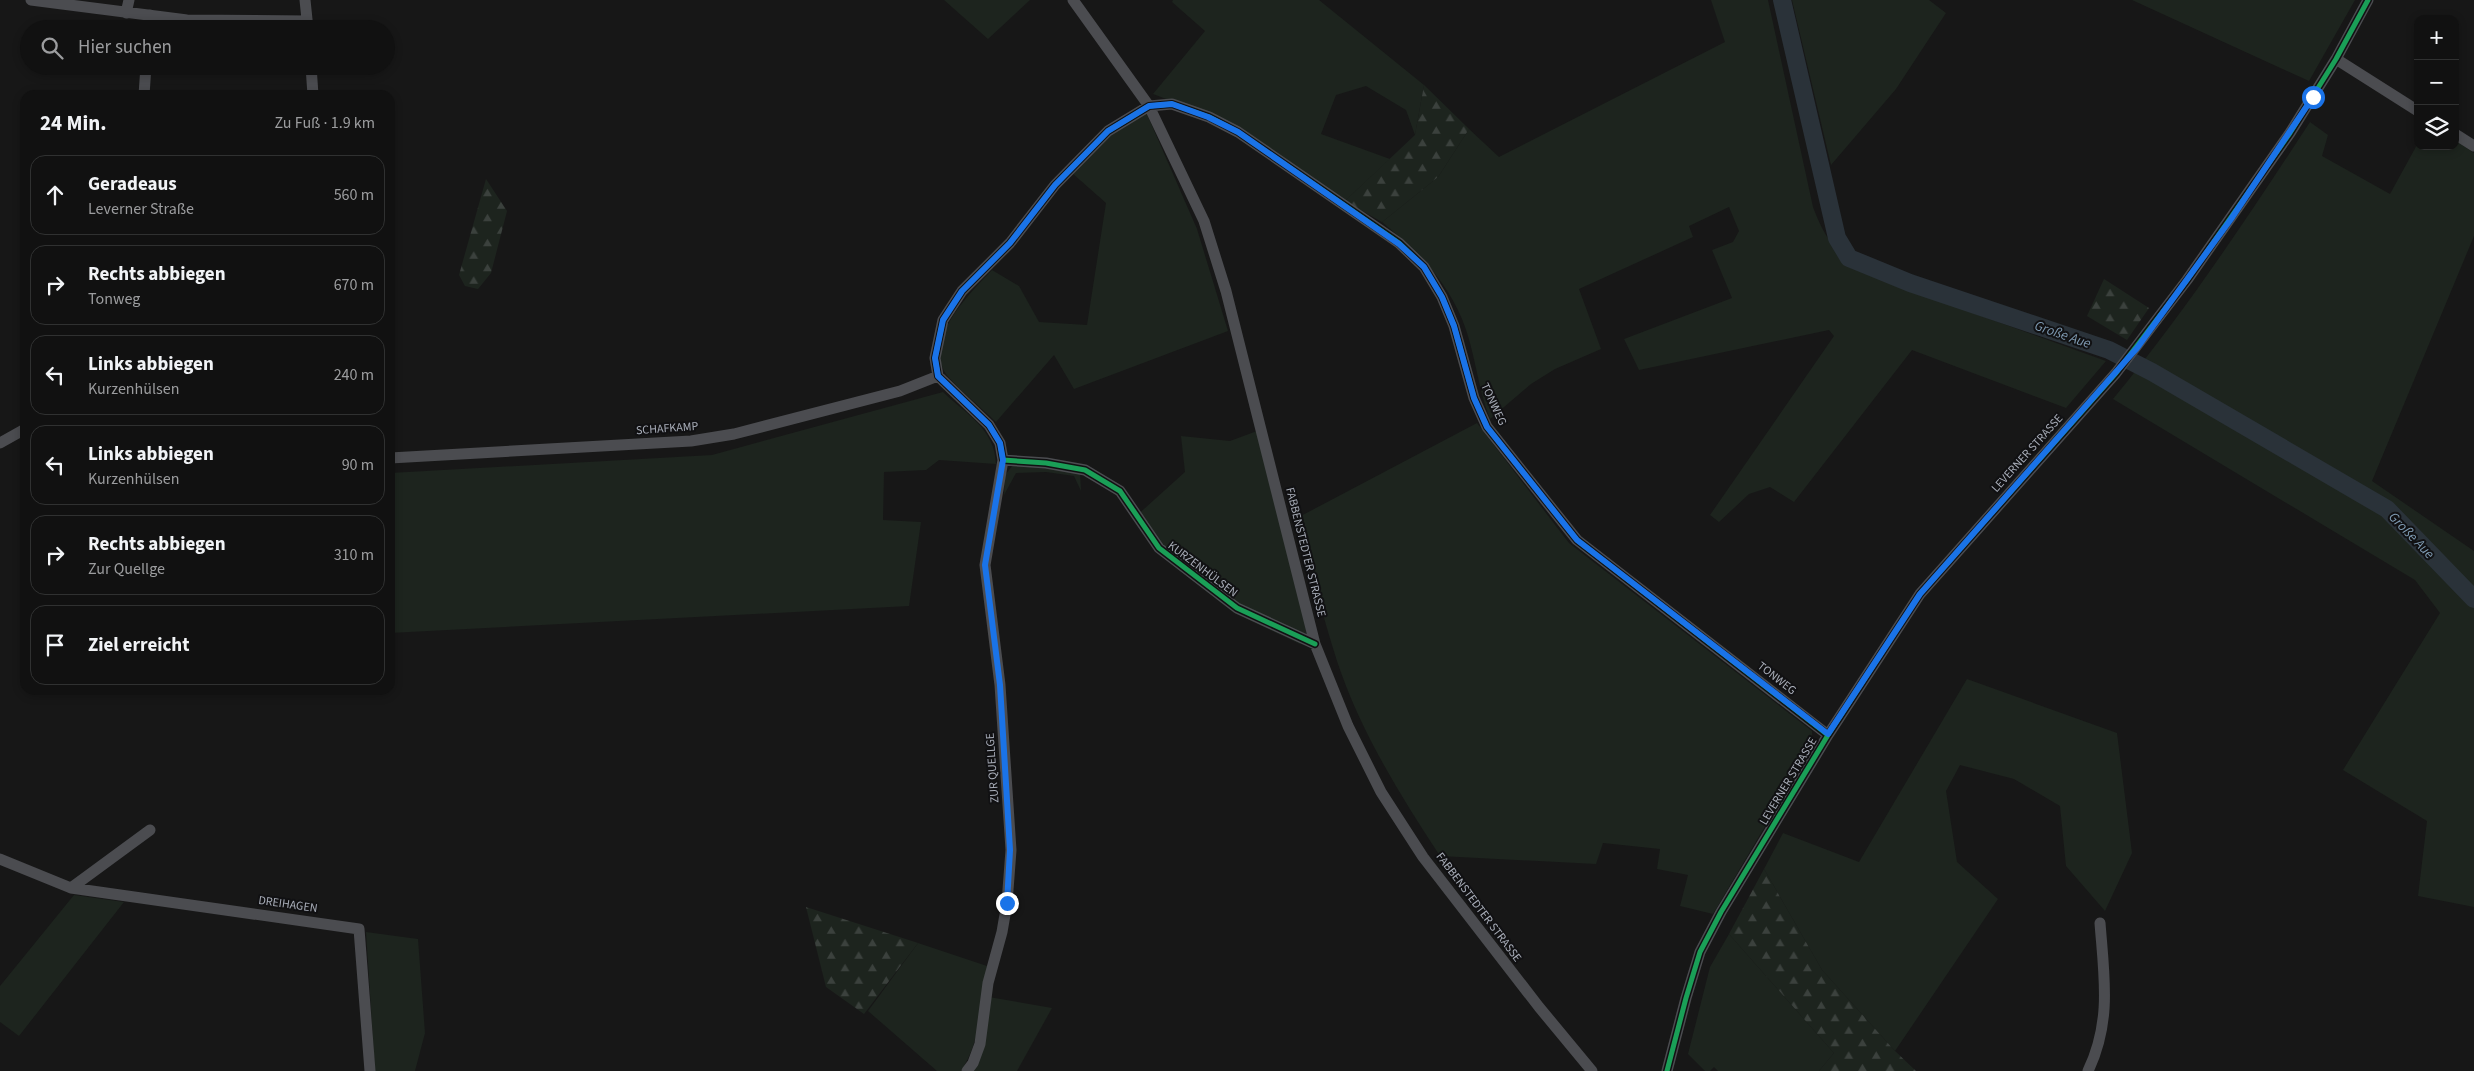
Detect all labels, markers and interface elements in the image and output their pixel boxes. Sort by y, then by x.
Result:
map controls [2414,15,2459,150]
button: + [2414,15,2459,60]
search box [20,20,395,75]
icon: search [38,34,66,62]
text: Hier suchen [78,34,172,61]
button: − [2414,60,2459,105]
route start [2302,86,2325,109]
button: layers [2414,105,2459,150]
text: 24 Min. [40,108,107,138]
text: Zu Fuß · 1.9 km [275,112,375,134]
text: Geradeaus [88,171,177,198]
icon: ahead [41,181,69,209]
text: 560 m [334,184,374,206]
text: Leverner Straße [88,198,194,220]
text: Rechts abbiegen [88,261,226,288]
icon: right [41,271,69,299]
text: 670 m [334,274,374,296]
text: Tonweg [88,288,140,310]
water label: Große Aue [2032,316,2094,354]
text: Links abbiegen [88,351,214,378]
icon: left [41,361,69,389]
text: 240 m [334,364,374,386]
text: Kurzenhülsen [88,378,179,400]
street label: TONWEG [1476,380,1511,428]
street label: LEVERNER STRASSE [1988,411,2067,496]
street label: SCHAFKAMP [635,418,699,439]
text: Links abbiegen [88,441,214,468]
icon: left [41,451,69,479]
text: 90 m [342,454,374,476]
text: Kurzenhülsen [88,468,179,490]
street label: FABBENSTEDTER STRASSE [1281,486,1330,619]
water label: Große Aue [2384,508,2439,564]
text: Rechts abbiegen [88,531,226,558]
street label: KURZENHÜLSEN [1164,538,1241,601]
icon: right [41,541,69,569]
text: 310 m [334,544,374,566]
text: Zur Quellge [88,558,165,580]
icon: arrive [41,631,69,659]
text: Ziel erreicht [88,632,189,659]
street label: TONWEG [1754,658,1800,699]
street label: ZUR QUELLGE [982,732,1003,804]
street label: LEVERNER STRASSE [1755,734,1821,828]
street label: FABBENSTEDTER STRASSE [1432,849,1525,966]
street label: DREIHAGEN [257,892,319,917]
route end [996,892,1019,915]

